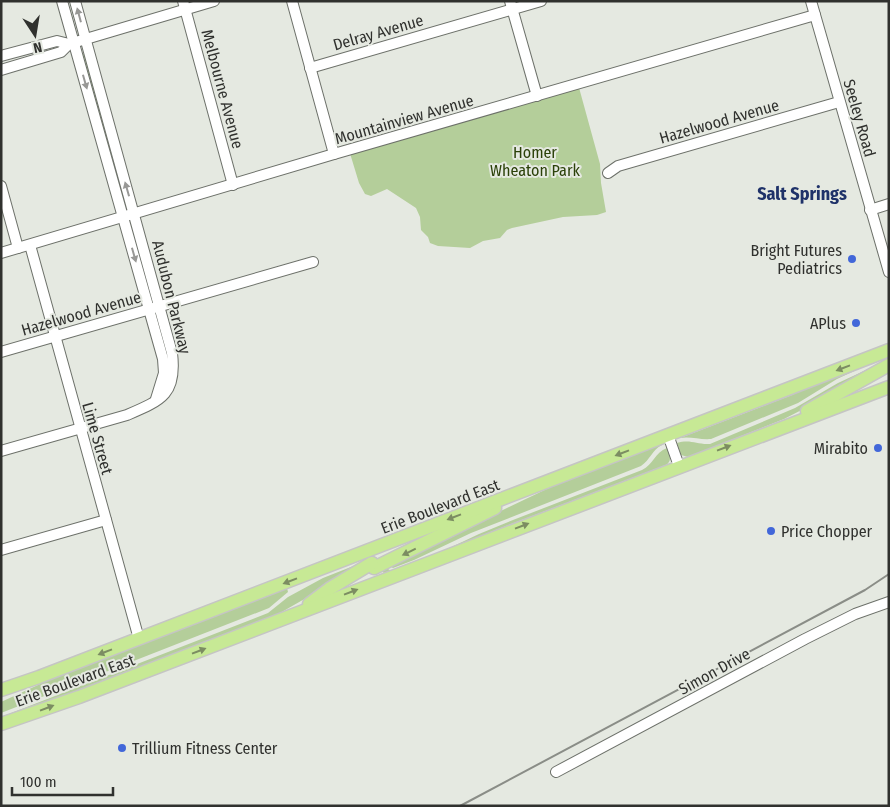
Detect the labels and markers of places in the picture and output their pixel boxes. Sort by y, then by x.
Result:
place label: Bright Futures Pediatrics [750,241,842,278]
marker: Bright Futures Pediatrics [846,253,858,265]
place label: APlus [810,314,846,333]
marker: APlus [850,317,862,329]
place label: Mirabito [814,439,868,458]
marker: Mirabito [872,442,884,454]
place label: Price Chopper [781,522,873,541]
marker: Price Chopper [765,525,777,537]
place label: Trillium Fitness Center [132,739,278,758]
marker: Trillium Fitness Center [116,742,128,754]

